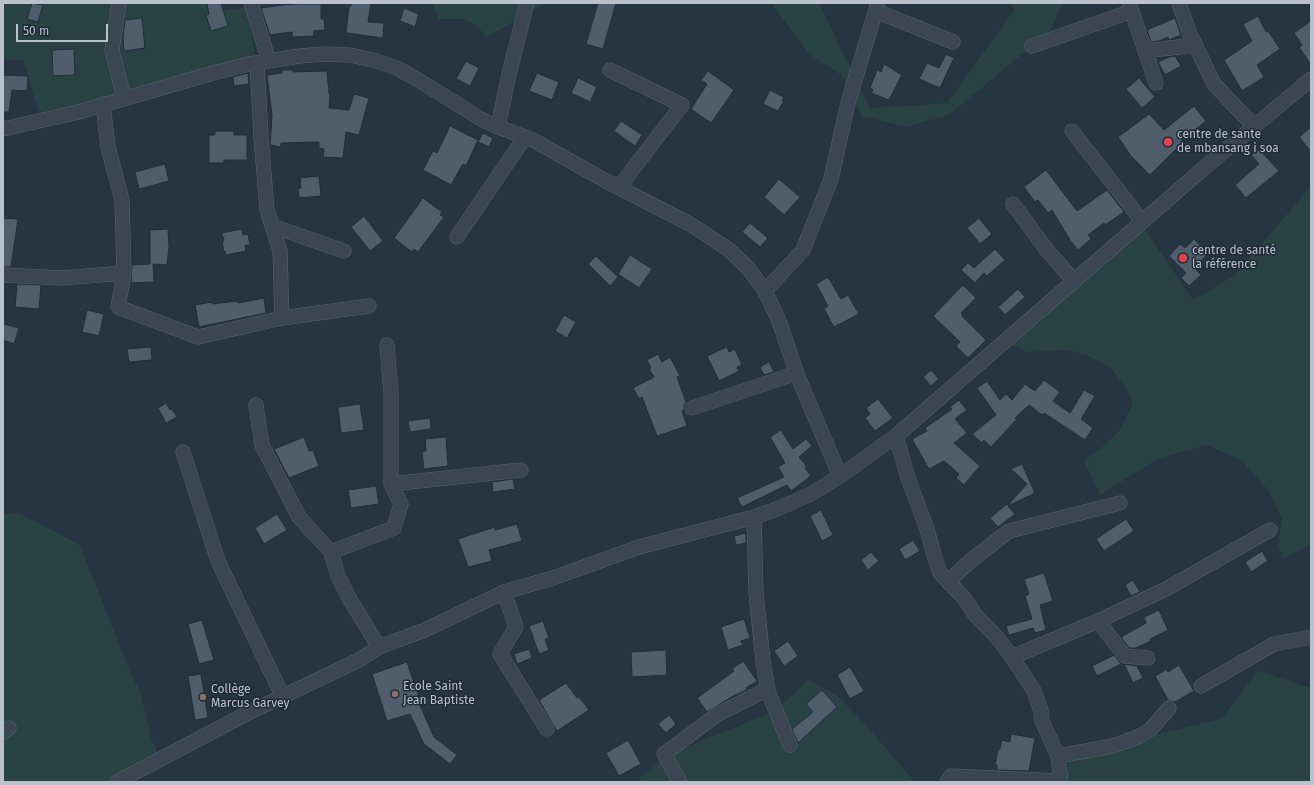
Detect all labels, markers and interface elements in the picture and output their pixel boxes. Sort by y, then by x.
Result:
scale bar [18,16,110,42]
text: 50 m [23,24,49,38]
place label: centre de sante de mbansang i soa [1177,128,1279,156]
marker: centre de sante de mbansang i soa [1162,136,1174,148]
place label: centre de santé la référence [1192,244,1276,272]
marker: centre de santé la référence [1177,252,1189,264]
place label: Ecole Saint Jean Baptiste [403,680,475,708]
place label: Collège Marcus Garvey [211,683,290,711]
marker: Ecole Saint Jean Baptiste [390,689,400,699]
marker: Collège Marcus Garvey [198,692,208,702]

